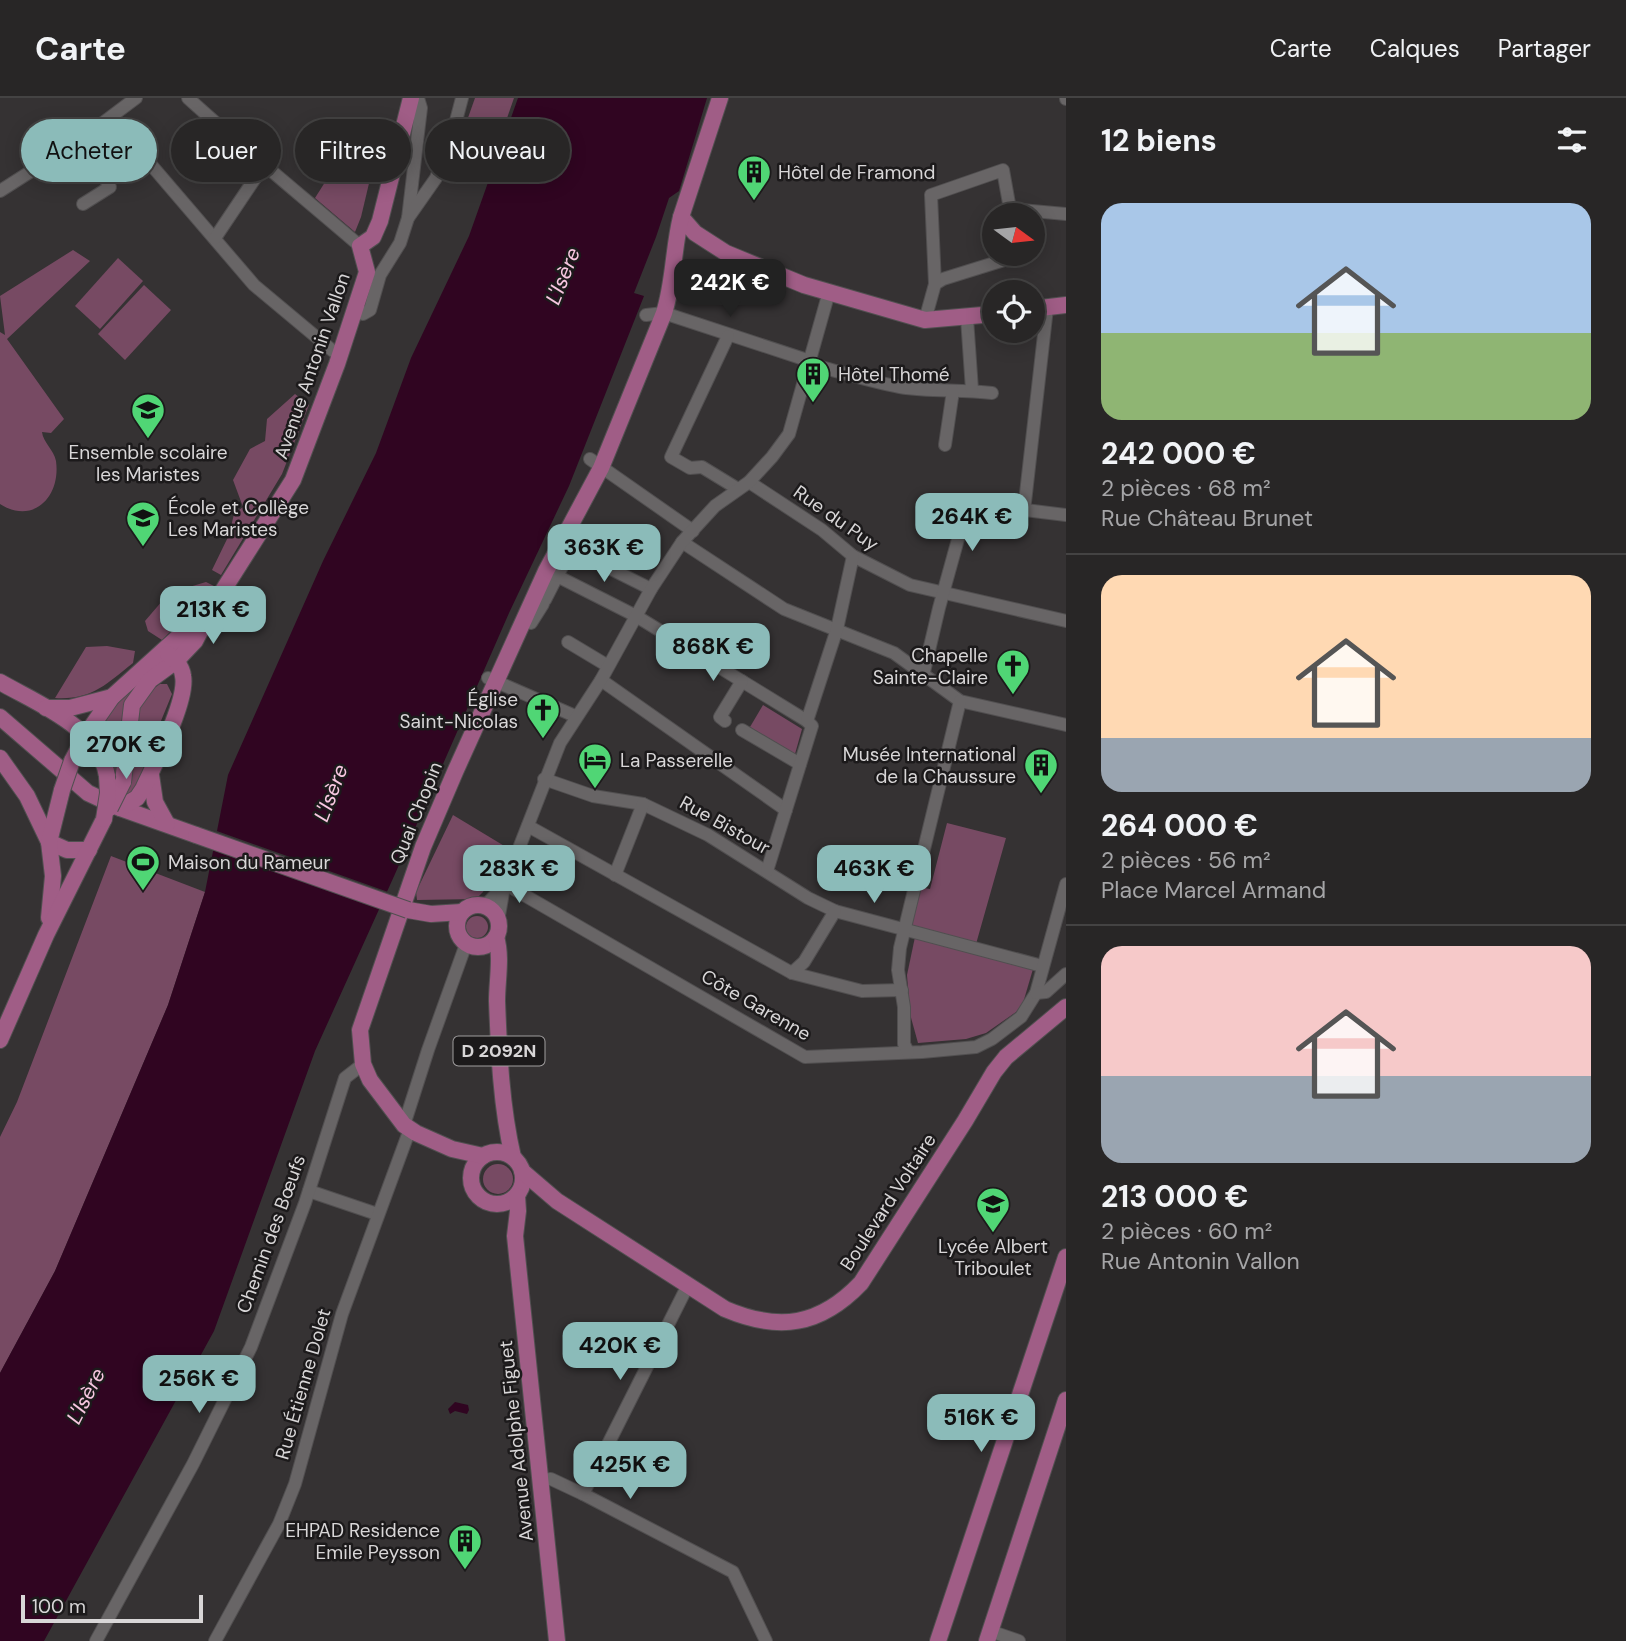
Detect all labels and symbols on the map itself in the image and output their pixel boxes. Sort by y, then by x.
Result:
building icon: Hôtel de Framond [735,153,773,202]
place label: Hôtel de Framond [778,160,935,185]
north arrow [982,203,1045,266]
water label: L'Isère [539,243,587,309]
pin: 242K € [673,260,787,319]
street label: Avenue Antonin Vallon [268,269,356,463]
building icon: Hôtel Thomé [794,355,832,404]
place label: Hôtel Thomé [838,362,950,387]
school or university icon: Ensemble scolaire les Maristes [129,391,167,440]
place label: Ensemble scolaire les Maristes [68,440,228,487]
street label: Rue du Puy [789,480,884,557]
pin: 264K € [915,494,1029,553]
place label: École et Collège Les Maristes [168,495,309,542]
school or university icon: École et Collège Les Maristes [124,499,162,548]
pin: 363K € [547,524,661,584]
pin: 213K € [156,587,270,646]
pin: 868K € [656,624,770,683]
place label: Chapelle Sainte-Claire [873,643,988,690]
church icon: Chapelle Sainte-Claire [994,647,1032,696]
place label: Église Saint-Nicolas [400,687,518,734]
church icon: Église Saint-Nicolas [524,691,562,740]
pin: 270K € [69,722,183,781]
hotel icon: La Passerelle [576,741,614,790]
place label: Musée International de la Chaussure [843,742,1016,789]
building icon: Musée International de la Chaussure [1022,746,1060,795]
place label: La Passerelle [620,748,733,773]
street label: Quai Chopin [384,758,448,868]
water label: L'Isère [307,760,355,826]
street label: Rue Bistour [675,790,775,860]
sports icon: Maison du Rameur [124,843,162,892]
pin: 283K € [462,846,576,905]
pin: 463K € [817,846,931,905]
place label: Maison du Rameur [168,850,331,875]
street label: Côte Garenne [697,964,815,1046]
road number: D 2092N [454,1036,544,1066]
street label: Boulevard Voltaire [834,1129,942,1275]
street label: Chemin des Bœufs [231,1151,311,1317]
school or university icon: Lycée Albert Triboulet [974,1185,1012,1234]
place label: Lycée Albert Triboulet [938,1234,1048,1281]
street label: Rue Étienne Dolet [270,1306,336,1462]
pin: 420K € [563,1322,677,1382]
street label: Avenue Adolphe Figuet [493,1339,539,1543]
pin: 256K € [142,1356,256,1415]
water label: L'Isère [60,1363,112,1429]
pin: 516K € [924,1394,1038,1454]
pin: 425K € [573,1442,687,1501]
place label: EHPAD Residence Emile Peysson [285,1518,440,1565]
building icon: EHPAD Residence Emile Peysson [446,1522,484,1571]
scale bar [21,1592,203,1624]

